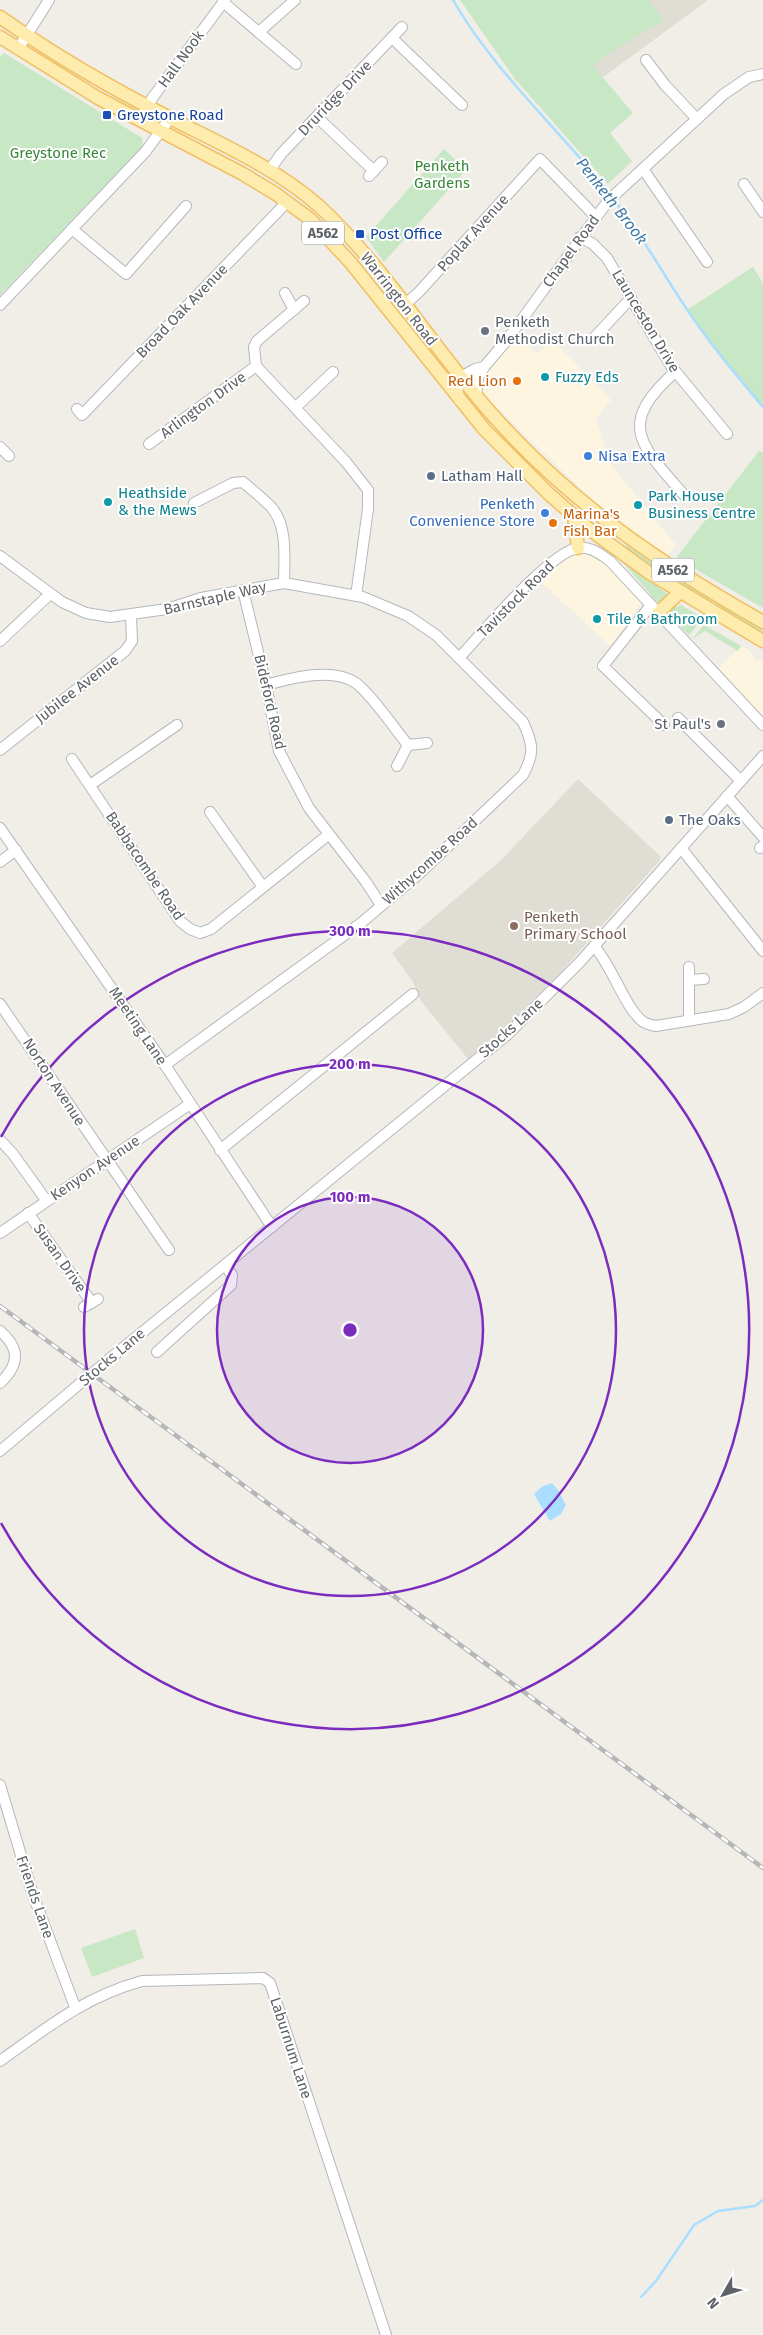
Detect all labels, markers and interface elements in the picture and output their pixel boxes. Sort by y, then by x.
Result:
street label: Hall Nook [154,27,208,91]
street label: Druridge Drive [294,56,376,140]
place label: Greystone Road [117,106,224,124]
marker: Greystone Road [101,109,113,121]
park label: Greystone Rec [10,144,106,162]
water label: Penketh Brook [572,154,652,248]
park label: Penketh Gardens [414,157,470,192]
street label: Poplar Avenue [434,191,512,275]
street label: Chapel Road [539,211,603,291]
road number: A562 [302,222,344,244]
place label: Post Office [370,225,443,243]
marker: Post Office [354,228,366,240]
street label: Warrington Road [357,249,441,349]
street label: Broad Oak Avenue [132,260,232,362]
street label: Launceston Drive [608,266,684,376]
place label: Penketh Methodist Church [495,313,614,348]
marker: Penketh Methodist Church [479,325,491,337]
street label: Arlington Drive [157,368,249,442]
place label: Fuzzy Eds [555,368,619,386]
marker: Fuzzy Eds [539,371,551,383]
place label: Red Lion [448,372,507,390]
marker: Red Lion [511,375,523,387]
place label: Nisa Extra [598,447,666,465]
marker: Nisa Extra [582,450,594,462]
place label: Latham Hall [441,467,523,485]
marker: Latham Hall [425,470,437,482]
place label: Heathside & the Mews [118,484,197,519]
place label: Park House Business Centre [648,487,756,522]
place label: Penketh Convenience Store [409,495,535,530]
marker: Heathside & the Mews [102,496,114,508]
marker: Park House Business Centre [632,499,644,511]
place label: Marina's Fish Bar [563,505,620,540]
marker: Penketh Convenience Store [539,507,551,519]
marker: Marina's Fish Bar [547,517,559,529]
street label: Tavistock Road [474,557,558,641]
road number: A562 [652,558,694,582]
street label: Barnstaple Way [162,577,269,619]
place label: Tile & Bathroom [607,610,718,628]
marker: Tile & Bathroom [591,613,603,625]
street label: Jubilee Avenue [32,651,122,727]
street label: Bideford Road [250,653,290,751]
place label: St Paul's [654,715,711,733]
marker: St Paul's [715,718,727,730]
street label: Babbacombe Road [102,808,188,924]
place label: The Oaks [679,811,741,829]
street label: Withycombe Road [379,813,481,909]
marker: The Oaks [663,814,675,826]
place label: Penketh Primary School [524,908,627,943]
marker: Penketh Primary School [508,920,520,932]
text: 300 m [328,922,371,940]
street label: Meeting Lane [105,983,171,1069]
street label: Stocks Lane [475,994,547,1062]
street label: Norton Avenue [19,1035,89,1129]
text: 200 m [329,1055,371,1073]
street label: Kenyon Avenue [47,1131,143,1205]
text: 100 m [330,1188,370,1206]
street label: Susan Drive [30,1220,90,1296]
centre of rings [341,1321,359,1339]
street label: Stocks Lane [75,1324,149,1390]
street label: Friends Lane [12,1853,58,1941]
street label: Laburnum Lane [266,1995,316,2101]
north arrow [698,2270,748,2320]
text: N [704,2294,723,2312]

